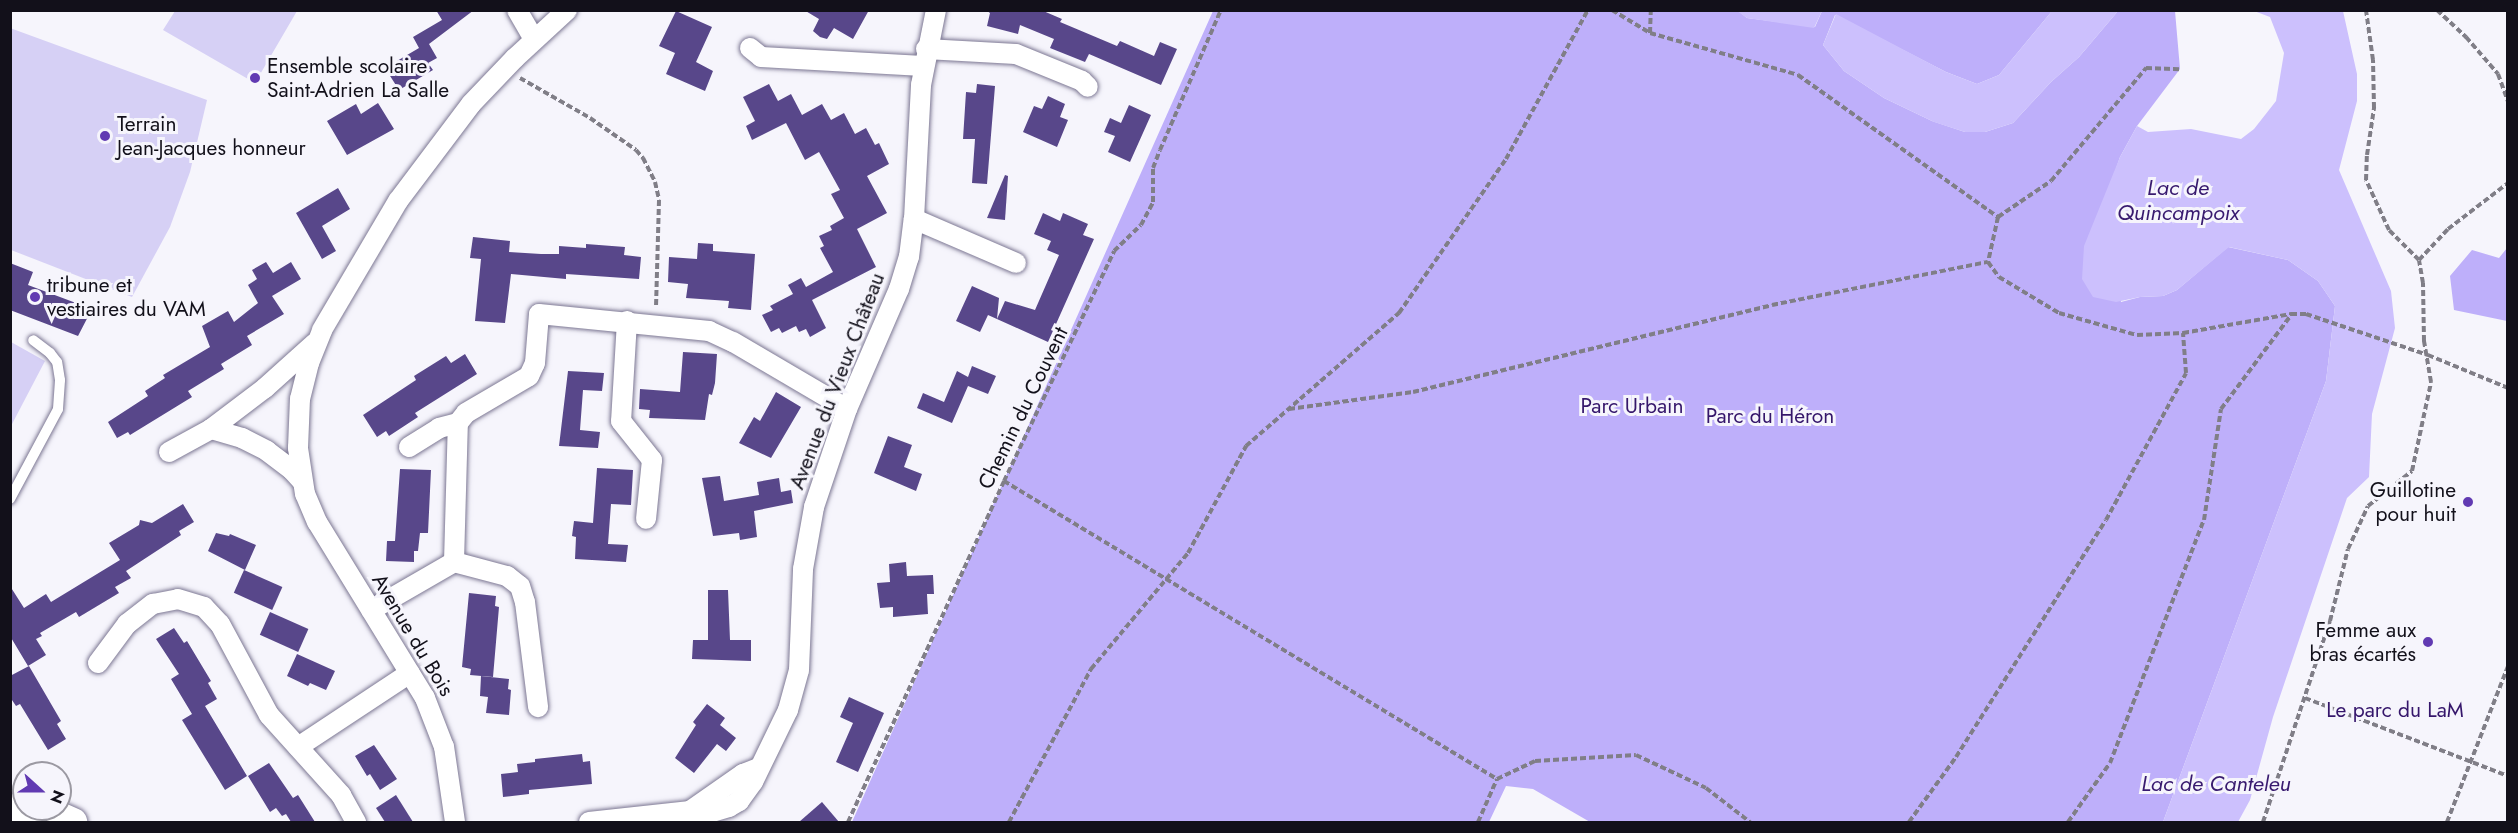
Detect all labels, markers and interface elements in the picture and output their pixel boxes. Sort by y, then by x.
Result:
place label: Ensemble scolaire Saint-Adrien La Salle [267,53,449,103]
marker: Ensemble scolaire Saint-Adrien La Salle [248,71,262,85]
place label: Terrain Jean-Jacques honneur [117,111,306,161]
marker: Terrain Jean-Jacques honneur [98,129,112,143]
water label: Lac de Quincampoix [2117,174,2239,226]
street label: Avenue du Vieux Château [784,269,890,493]
place label: tribune et vestiaires du VAM [47,272,206,322]
marker: tribune et vestiaires du VAM [28,290,42,304]
street label: Chemin du Couvent [973,323,1073,493]
park label: Parc Urbain [1580,393,1684,419]
park label: Parc du Héron [1706,403,1834,429]
place label: Guillotine pour huit [2370,477,2456,527]
marker: Guillotine pour huit [2461,495,2475,509]
street label: Avenue du Bois [367,569,459,701]
place label: Femme aux bras écartés [2309,617,2416,667]
marker: Femme aux bras écartés [2421,635,2435,649]
park label: Le parc du LaM [2326,697,2464,723]
north arrow [12,761,72,821]
water label: Lac de Canteleu [2141,771,2291,797]
text: N [44,787,70,807]

